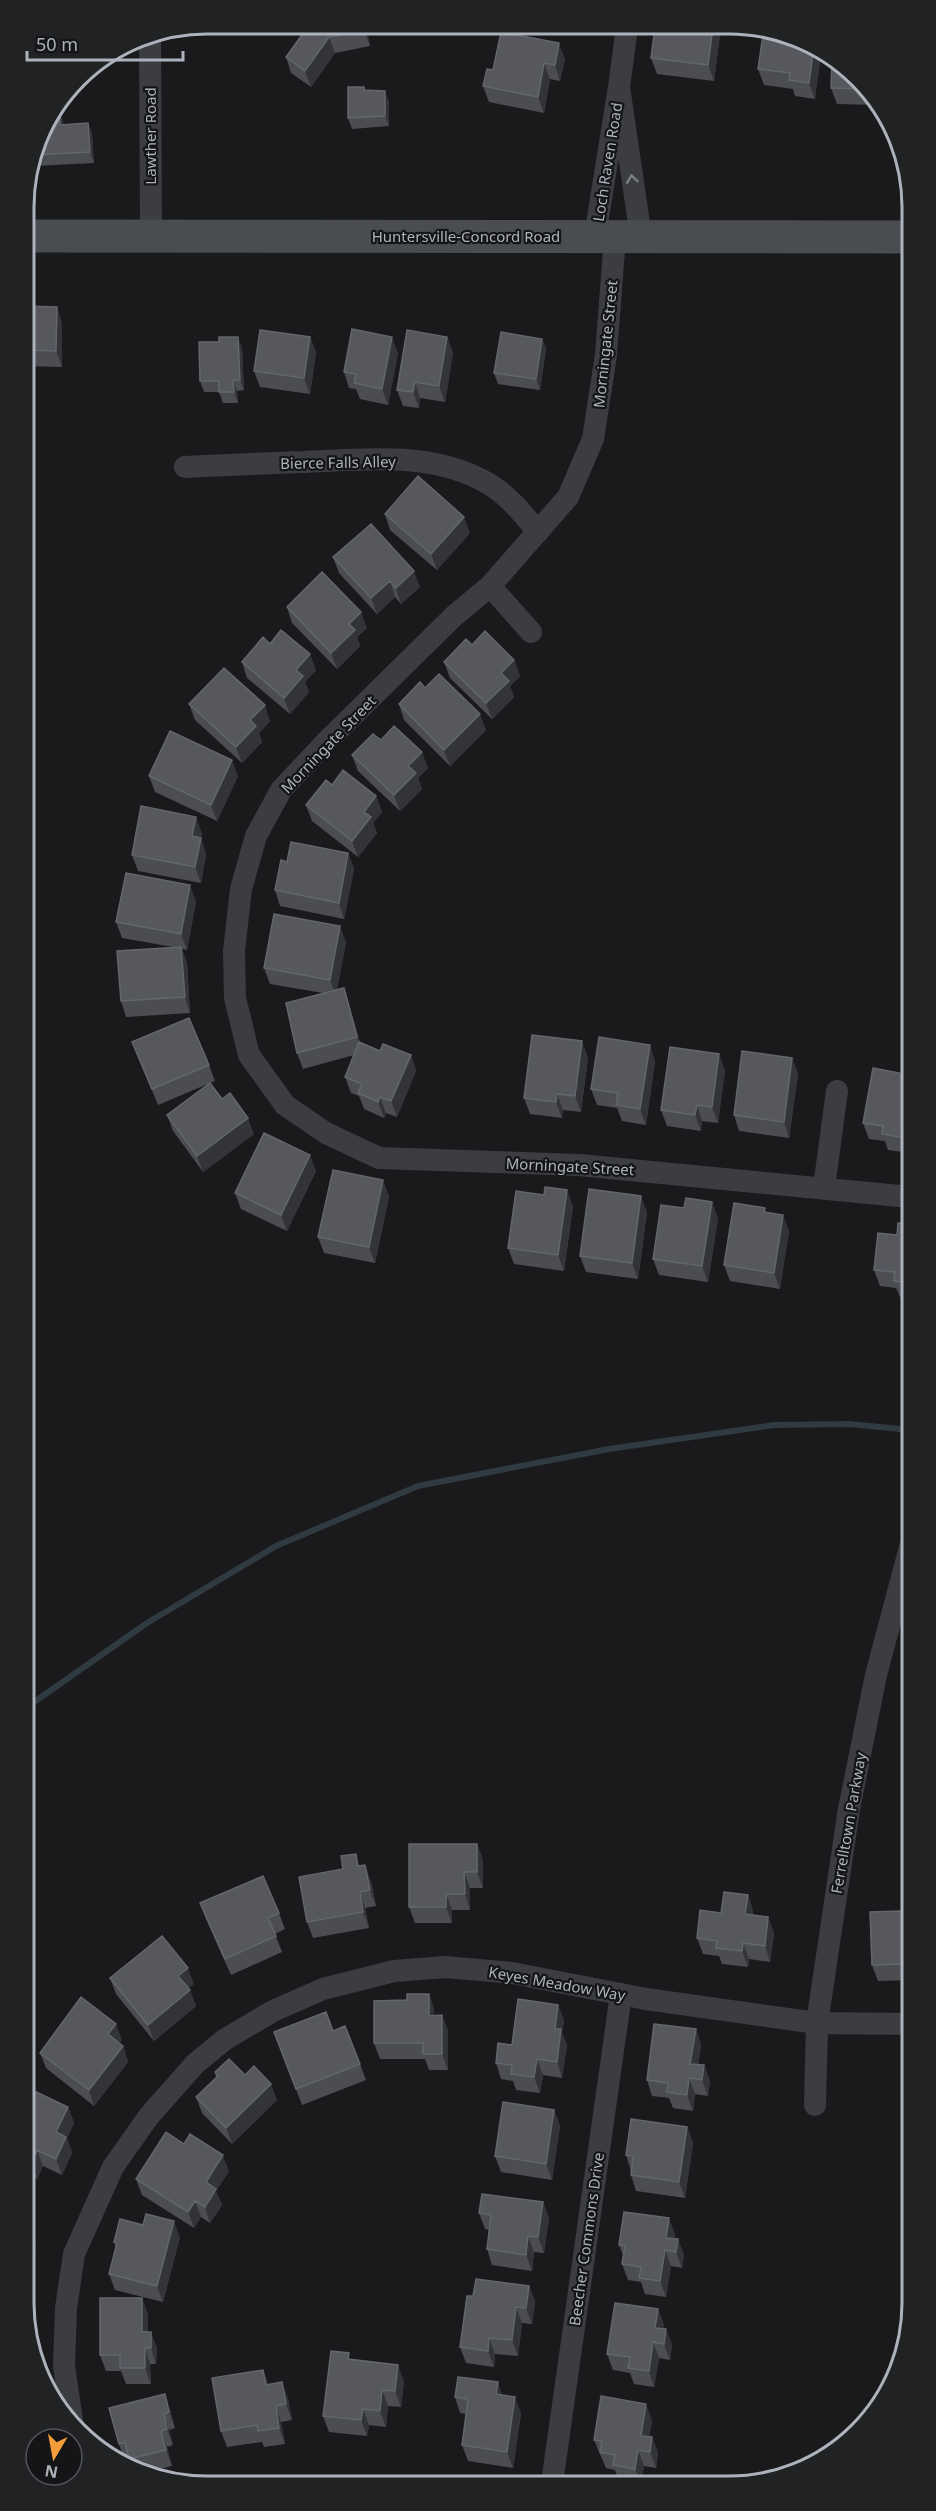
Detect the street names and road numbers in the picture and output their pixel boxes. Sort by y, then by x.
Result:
street label: Lawther Road [140,87,160,185]
street label: Loch Raven Road [588,101,626,223]
street label: Huntersville-Concord Road [372,226,560,246]
street label: Morningate Street [588,278,622,409]
street label: Bierce Falls Alley [280,451,396,473]
street label: Morningate Street [276,690,380,797]
street label: Morningate Street [505,1153,635,1179]
street label: Ferrelltown Parkway [826,1750,870,1895]
street label: Keyes Meadow Way [487,1961,627,2005]
street label: Beecher Commons Drive [564,2151,608,2327]

